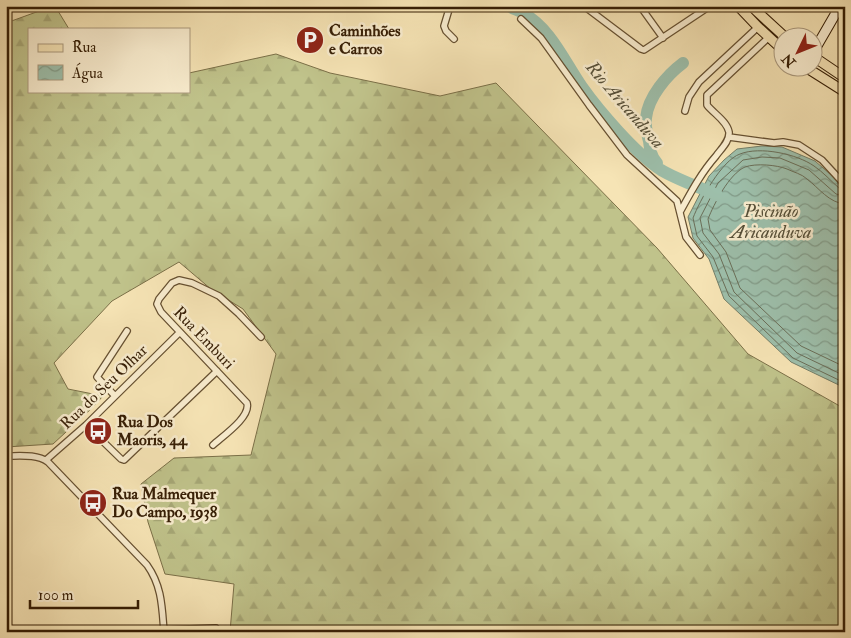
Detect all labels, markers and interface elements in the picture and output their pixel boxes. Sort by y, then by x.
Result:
place label: Caminhões e Carros [329,21,401,59]
parking icon: Caminhões e Carros [295,25,325,55]
legend [28,28,190,92]
north arrow [774,28,824,78]
text: Rua [72,38,97,57]
text: N [778,50,800,72]
water label: Rio Aricanduva [580,56,669,154]
text: Água [71,62,104,83]
water label: Piscinão Aricanduva [729,200,811,244]
street label: Rua Emburi [169,302,239,374]
street label: Rua do Seu Olhar [56,340,152,434]
place label: Rua Dos Maoris, 44 [116,412,188,450]
bus stop icon: Rua Dos Maoris, 44 [83,416,113,446]
place label: Rua Malmequer Do Campo, 1938 [112,484,218,523]
bus stop icon: Rua Malmequer Do Campo, 1938 [78,488,108,518]
scale bar [30,578,138,610]
text: 100 m [38,586,74,605]

